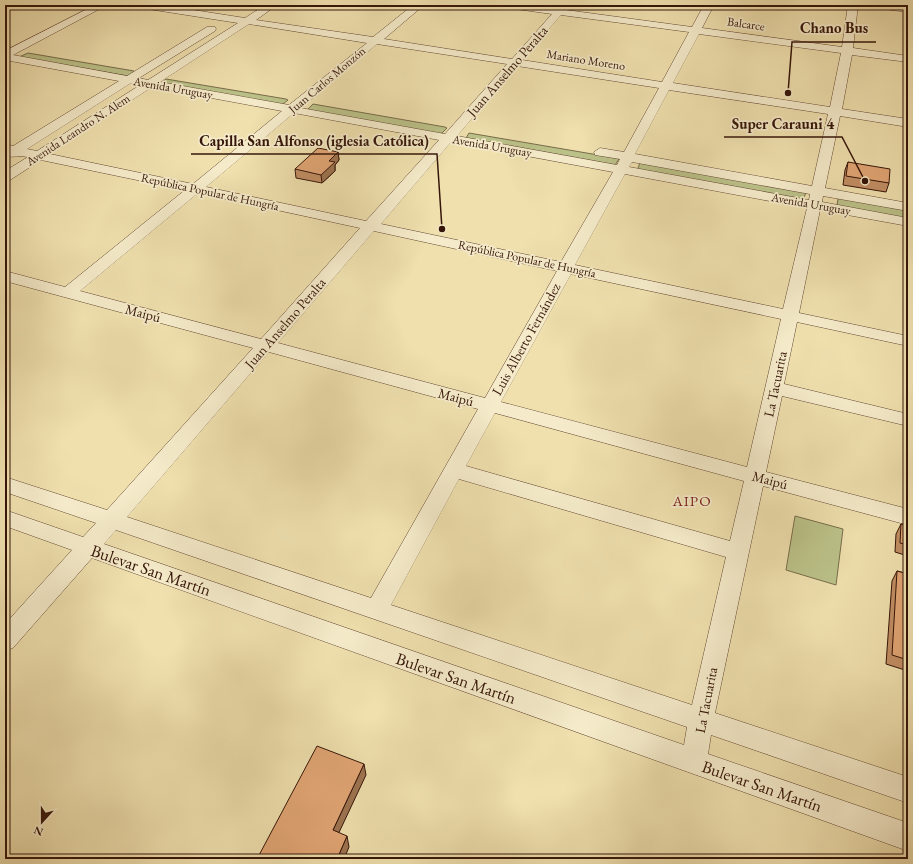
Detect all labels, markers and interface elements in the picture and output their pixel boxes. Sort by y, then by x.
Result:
street label: Balcarce [726,13,766,35]
callout: Chano Bus [792,15,876,42]
text: Chano Bus [800,18,868,37]
street label: Juan Anselmo Peralta [462,21,552,121]
street label: Juan Carlos Monzón [284,43,369,118]
street label: Mariano Moreno [546,46,626,74]
street label: Avenida Uruguay [131,73,215,103]
street label: Avenida Leandro N. Alem [22,90,134,170]
callout: Super Carauni 4 [724,110,842,137]
text: Super Carauni 4 [732,114,835,133]
callout: Capilla San Alfonso (iglesia Católica) [191,127,437,154]
text: Capilla San Alfonso (iglesia Católica) [199,131,429,150]
street label: Avenida Uruguay [450,131,534,161]
street label: República Popular de Hungría [140,170,281,214]
street label: Avenida Uruguay [769,189,853,219]
street label: República Popular de Hungría [457,237,598,281]
street label: Juan Anselmo Peralta [240,273,330,373]
street label: Luis Alberto Fernández [488,279,565,398]
street label: Maipú [123,300,163,327]
street label: La Tacuarita [759,349,791,419]
street label: Maipú [436,384,476,411]
street label: Maipú [750,467,790,494]
district label: AIPO [671,491,712,510]
street label: Bulevar San Martín [88,539,214,601]
street label: Bulevar San Martín [393,647,519,709]
street label: La Tacuarita [691,665,721,735]
street label: Bulevar San Martín [699,755,825,817]
north arrow [22,802,62,842]
text: N [32,823,45,839]

